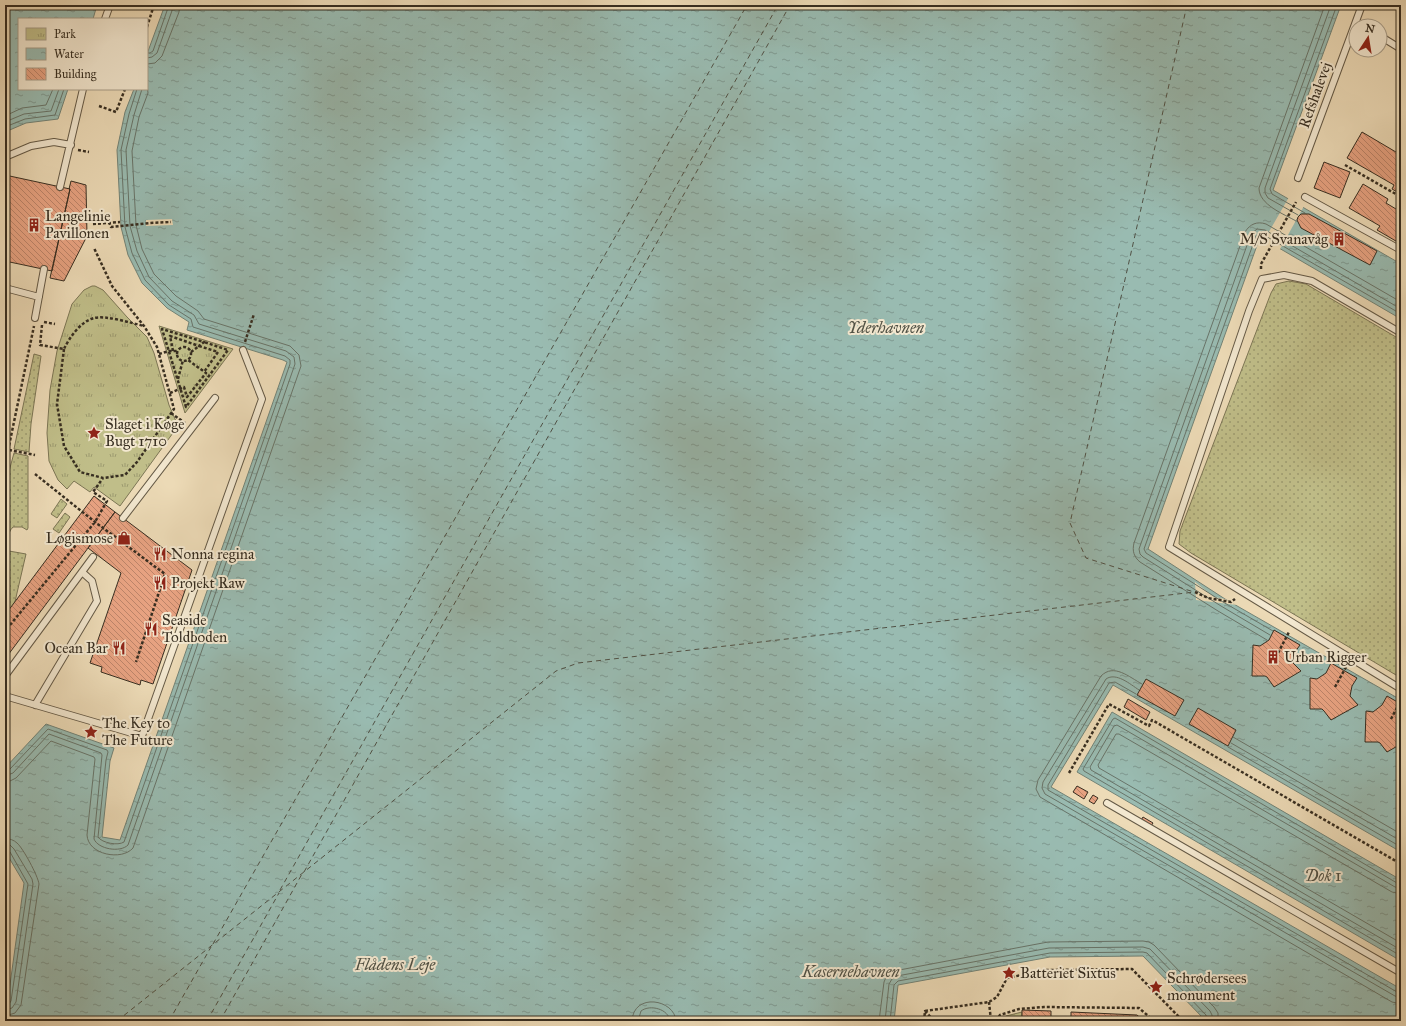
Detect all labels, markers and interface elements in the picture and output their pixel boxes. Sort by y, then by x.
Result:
legend [18,18,148,90]
north arrow [1348,18,1388,58]
text: N [1364,21,1377,36]
text: Park [54,27,76,41]
text: Water [54,47,84,61]
street label: Refshalevej [1295,59,1335,131]
text: Building [54,67,97,82]
place label: Langelinie Pavillonen [45,207,110,242]
building icon: Langelinie Pavillonen [26,217,42,233]
place label: M/S Svanavåg [1240,230,1329,248]
building icon: M/S Svanavåg [1331,231,1347,247]
water label: Yderhavnen [848,318,925,337]
place label: Slaget i Køge Bugt 1710 [105,415,185,450]
place icon: Slaget i Køge Bugt 1710 [86,425,102,441]
place label: Løgismose [46,529,113,547]
shop icon: Løgismose [116,530,132,546]
place label: Nonna regina [171,545,255,563]
restaurant icon: Nonna regina [152,546,168,562]
place label: Projekt Raw [171,574,245,592]
restaurant icon: Projekt Raw [152,575,168,591]
place label: Seaside Toldboden [162,611,227,646]
restaurant icon: Seaside Toldboden [143,621,159,637]
place label: Ocean Bar [44,639,108,657]
restaurant icon: Ocean Bar [111,640,127,656]
place label: Urban Rigger [1284,648,1367,666]
building icon: Urban Rigger [1265,649,1281,665]
place label: The Key to The Future [102,714,173,749]
place icon: The Key to The Future [83,724,99,740]
water label: Dok 1 [1305,866,1341,885]
water label: Flådens Leje [354,955,436,975]
water label: Kasernehavnen [801,962,900,981]
place label: Batteriet Sixtus [1020,964,1116,982]
place icon: Batteriet Sixtus [1001,965,1017,981]
place label: Schrødersees monument [1167,969,1246,1004]
place icon: Schrødersees monument [1148,979,1164,995]

